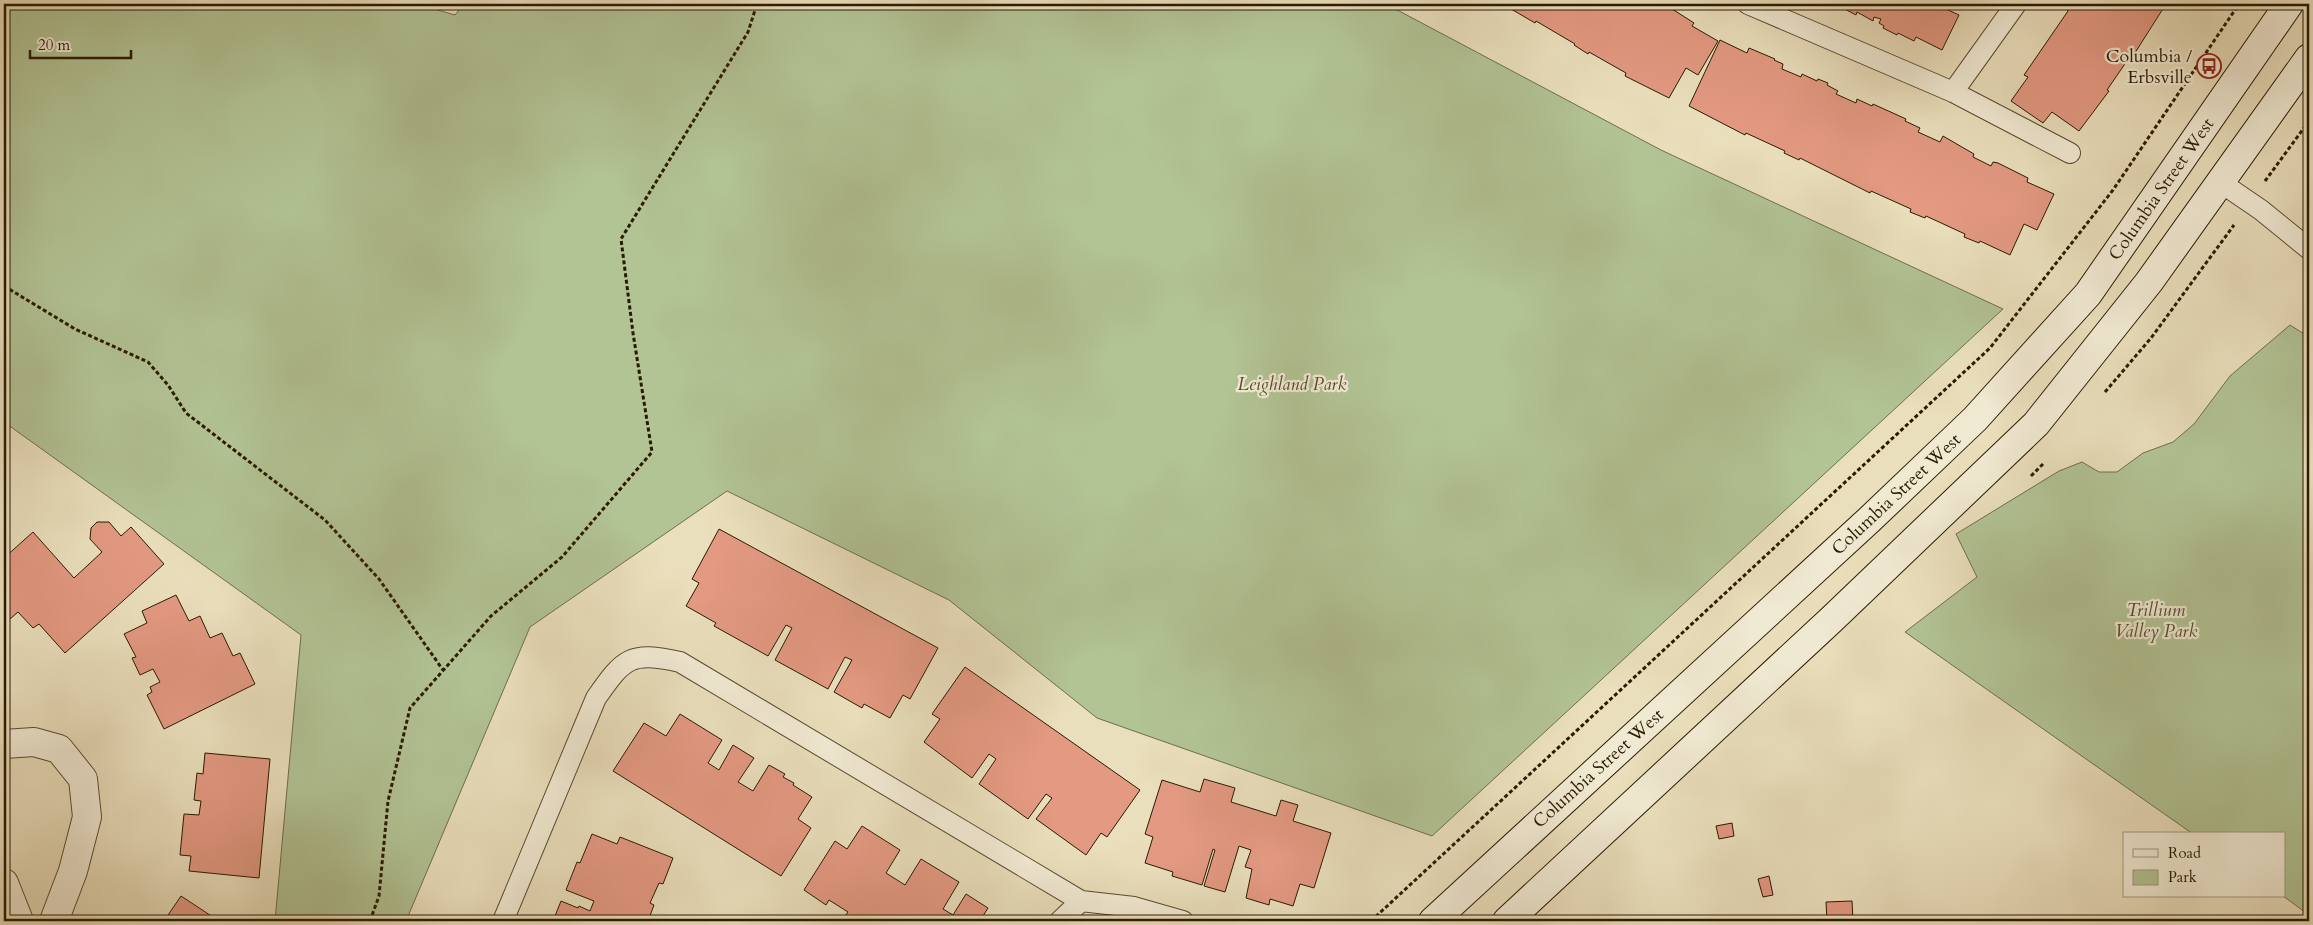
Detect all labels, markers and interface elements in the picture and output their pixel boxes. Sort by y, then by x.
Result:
scale bar [30,28,131,60]
text: 20 m [38,35,70,55]
place label: Columbia / Erbsville [2106,44,2192,90]
bus stop icon: Columbia / Erbsville [2196,53,2222,79]
street label: Columbia Street West [2103,113,2220,265]
park label: Leighland Park [1238,372,1346,397]
street label: Columbia Street West [1826,428,1967,561]
park label: Trillium Valley Park [2115,598,2197,644]
street label: Columbia Street West [1527,703,1670,834]
legend [2123,832,2286,898]
text: Road [2168,843,2201,863]
text: Park [2168,867,2197,887]

